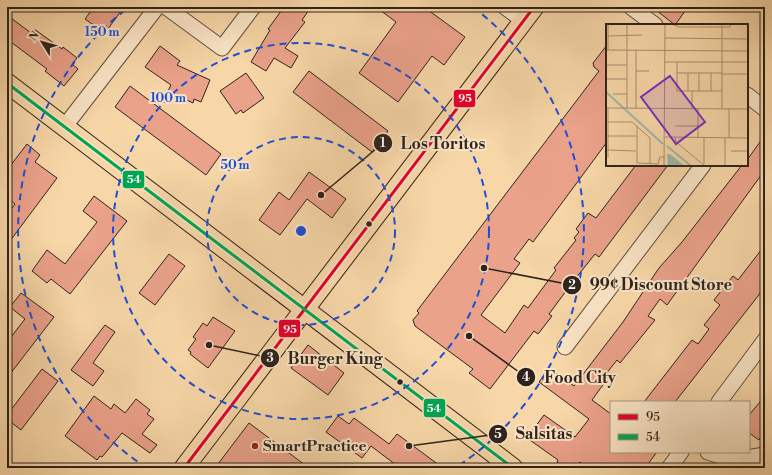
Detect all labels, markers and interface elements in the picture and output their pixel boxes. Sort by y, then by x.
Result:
north arrow [22,22,62,62]
inset map [606,24,748,166]
text: 150 m [85,25,119,40]
text: N [27,29,43,44]
line badge: 95 [453,89,476,108]
text: 100 m [150,91,186,106]
text: 95 [458,92,472,106]
callout: Los Toritos [373,129,493,157]
text: Los Toritos [401,134,486,154]
text: 1 [380,136,386,151]
text: 50 m [220,158,250,173]
line badge: 54 [122,170,145,189]
text: 54 [127,173,141,187]
unlabelled marker [364,219,374,229]
centre of rings [294,224,308,238]
callout: 99¢ Discount Store [562,271,740,299]
text: 99¢ Discount Store [590,275,733,295]
text: 2 [568,278,576,293]
line badge: 95 [278,319,301,338]
text: 95 [283,323,297,337]
callout: Burger King [260,344,391,372]
text: Burger King [287,349,383,369]
text: 3 [266,351,274,366]
callout: Food City [516,363,623,391]
text: Food City [544,368,617,388]
text: 4 [522,370,530,385]
unlabelled marker [395,377,405,387]
line badge: 54 [423,398,446,418]
legend [610,401,750,453]
text: 54 [427,402,441,416]
text: 95 [646,410,660,425]
callout: Salsitas [488,420,581,448]
text: Salsitas [516,424,572,444]
text: 5 [494,427,502,442]
text: 54 [646,430,660,445]
place label: SmartPractice [263,437,367,456]
marker: SmartPractice [250,441,260,451]

